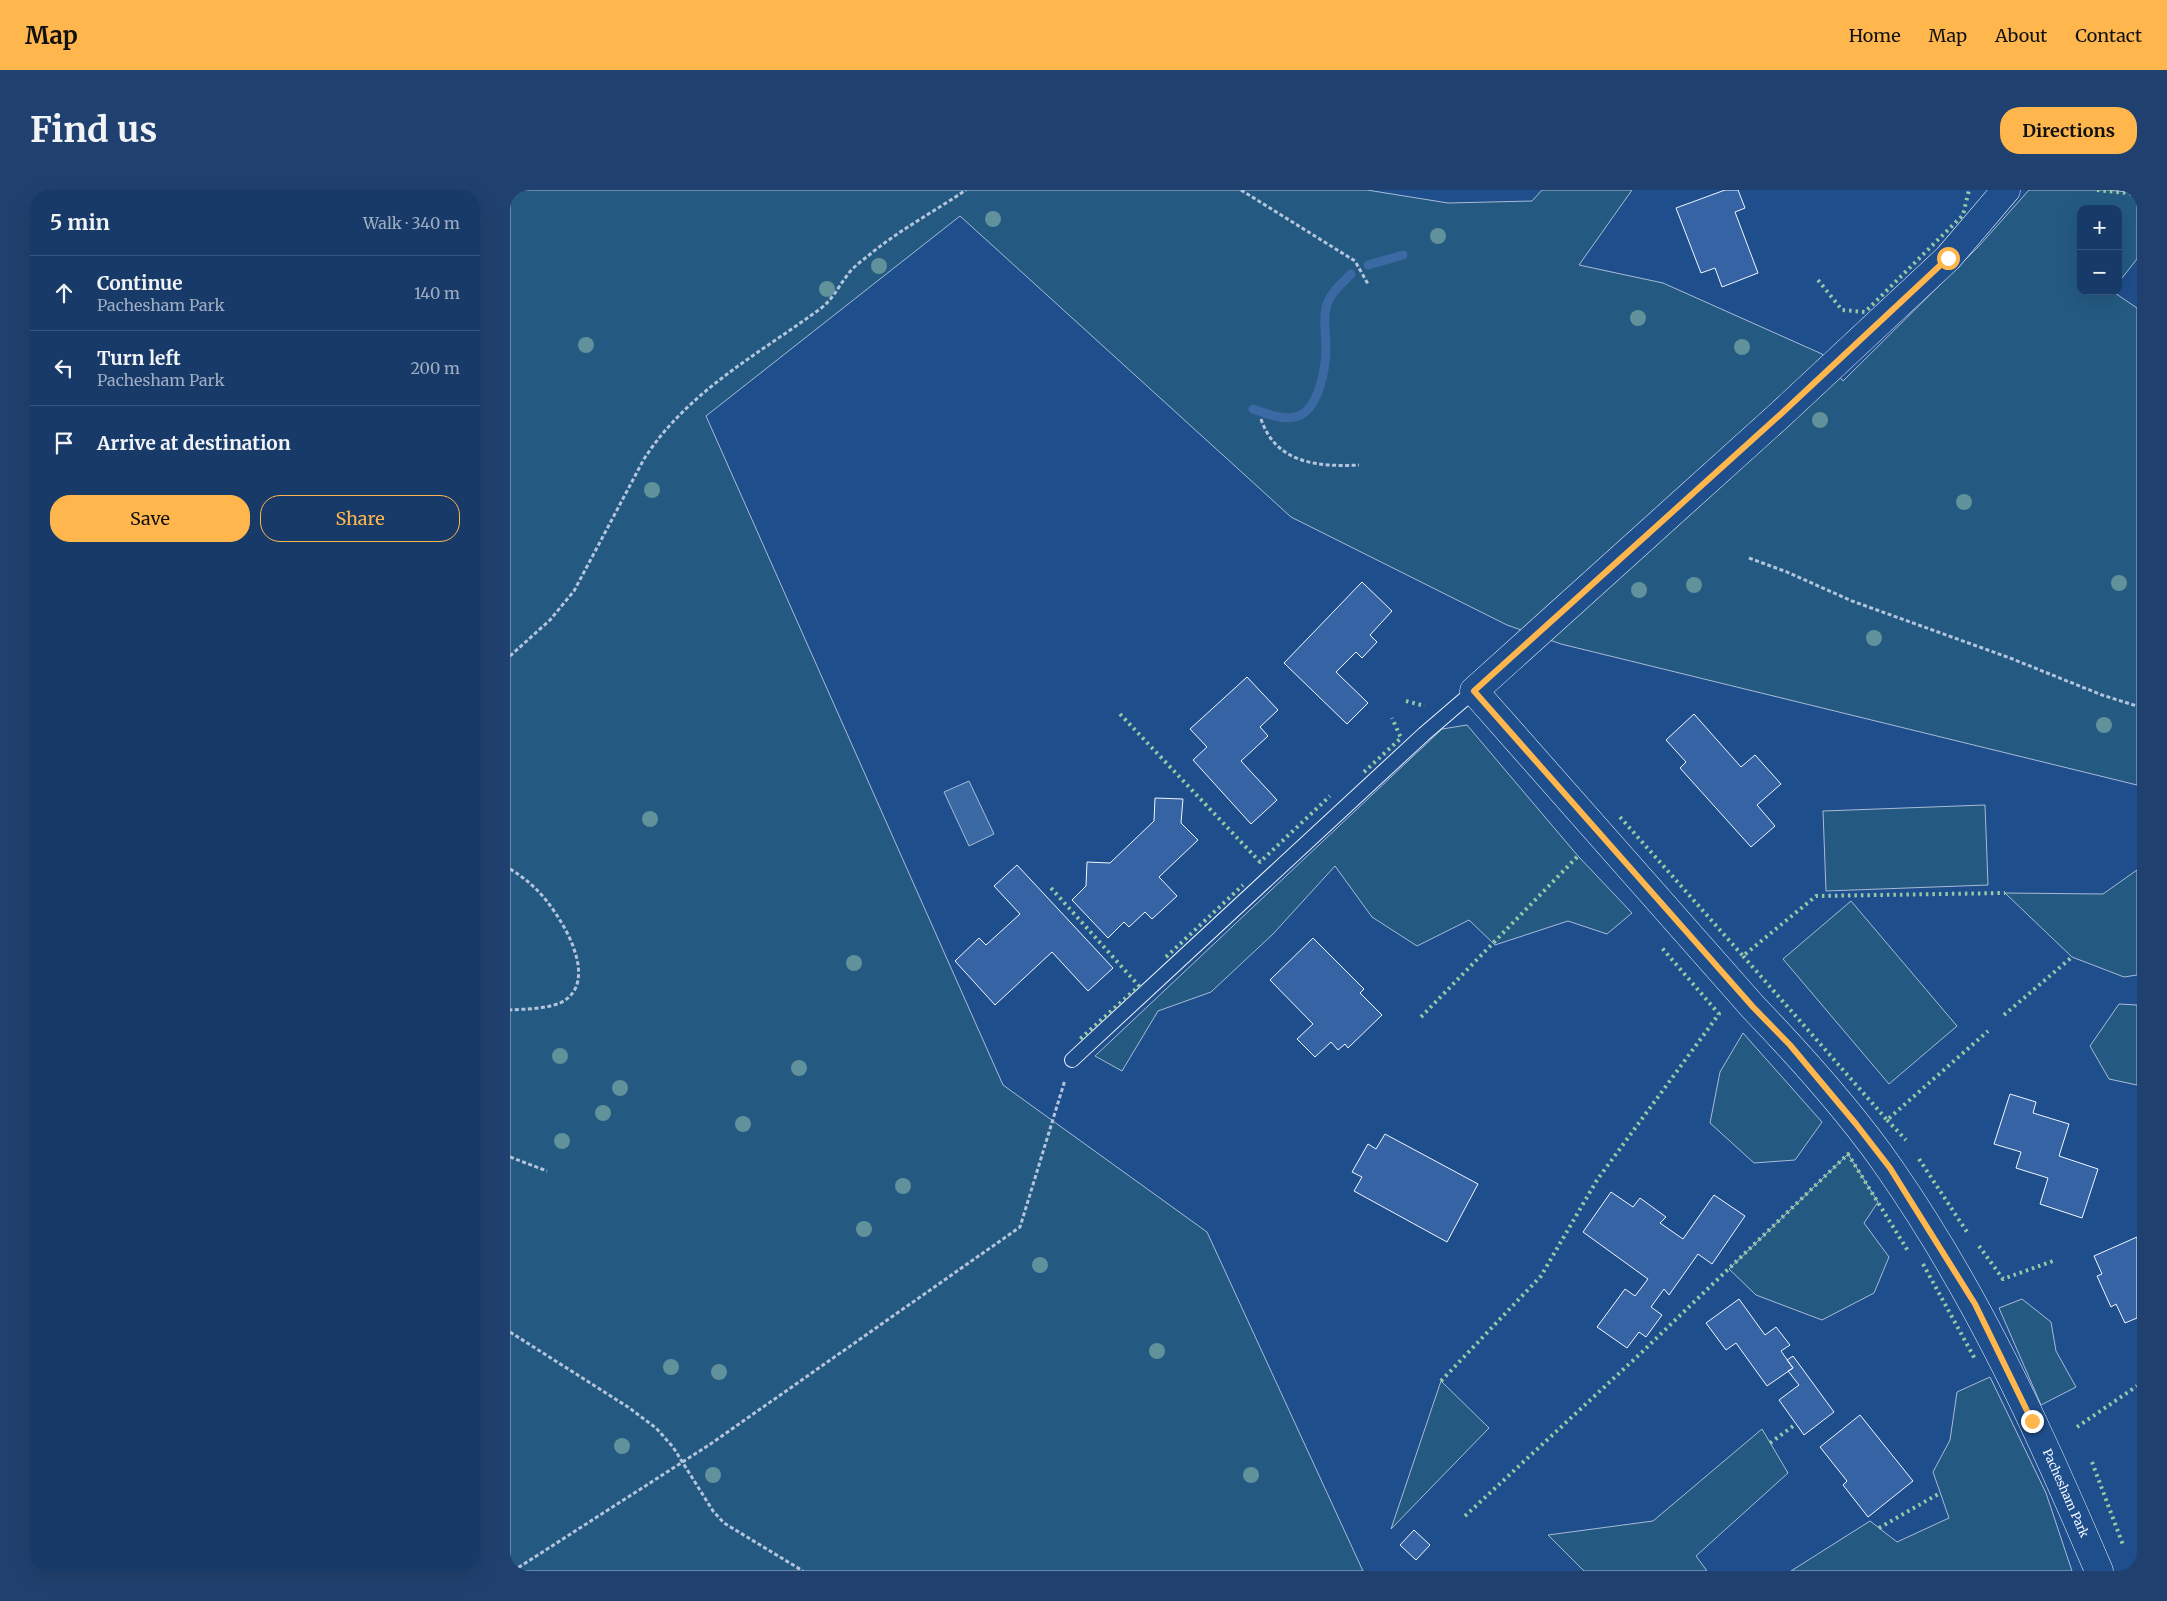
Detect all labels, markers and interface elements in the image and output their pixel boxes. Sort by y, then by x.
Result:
text: Map [25,20,78,51]
text: Home [1849,24,1901,47]
text: Map [1929,24,1967,47]
text: About [1995,24,2047,47]
text: Contact [2075,24,2142,47]
button: Directions [2000,107,2137,154]
text: Find us [30,108,157,152]
map controls [2077,205,2122,295]
button: + [2077,205,2122,250]
text: 5 min [50,209,110,236]
text: Walk · 340 m [363,213,460,233]
route start [1937,247,1960,270]
button: − [2077,250,2122,295]
text: Continue [97,271,183,295]
icon: ahead [50,279,78,307]
text: 140 m [414,283,460,303]
text: Pachesham Park [97,295,225,315]
text: Turn left [97,346,181,370]
icon: left [50,354,78,382]
text: 200 m [410,358,460,378]
text: Pachesham Park [97,370,225,390]
icon: arrive [50,429,78,457]
text: Arrive at destination [97,431,291,455]
button: Save [50,495,250,542]
button: Share [260,495,460,542]
route end [2021,1410,2044,1433]
street label: Pachesham Park [2040,1446,2092,1540]

